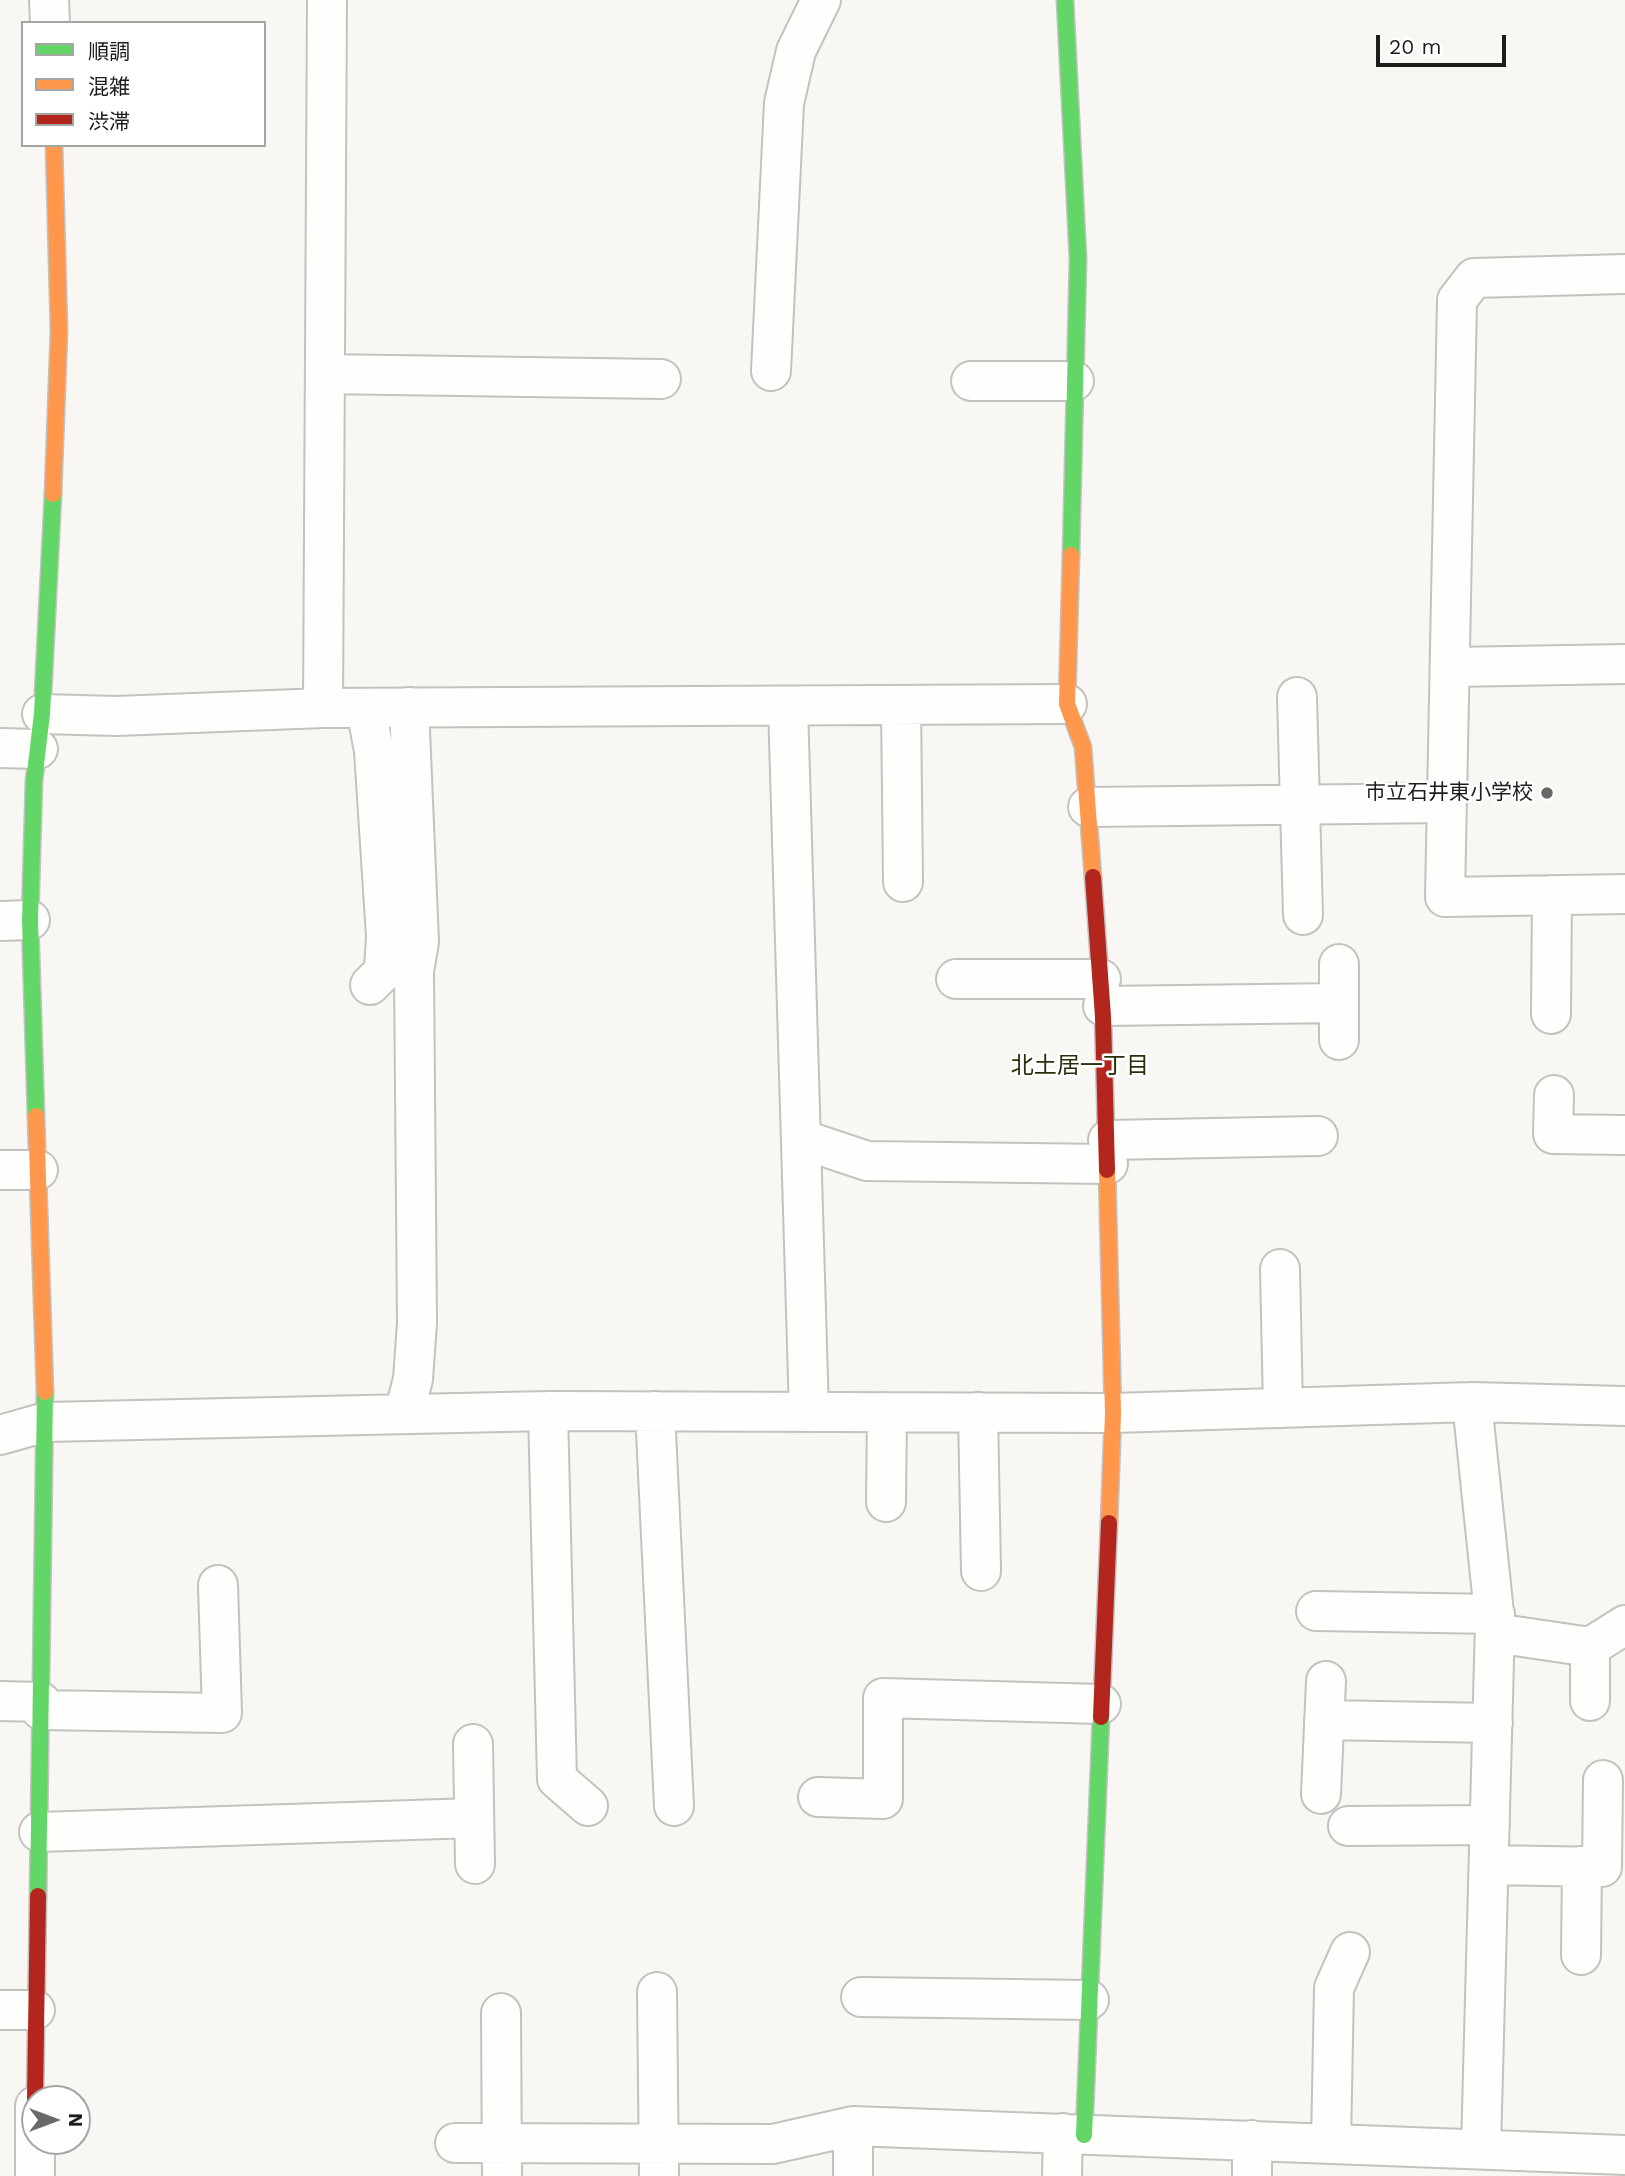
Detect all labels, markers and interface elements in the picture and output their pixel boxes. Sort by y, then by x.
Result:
legend [21,21,266,147]
scale bar [1380,21,1510,65]
text: 20 m [1389,34,1441,59]
text: 順調 [88,39,130,64]
text: 混雑 [88,74,130,99]
text: 渋滞 [88,109,130,134]
place label: 市立石井東小学校 [1365,780,1533,806]
marker: 市立石井東小学校 [1539,785,1555,801]
district label: 北土居一丁目 [1011,1052,1149,1080]
north arrow [21,2085,91,2155]
text: N [64,2113,87,2127]

